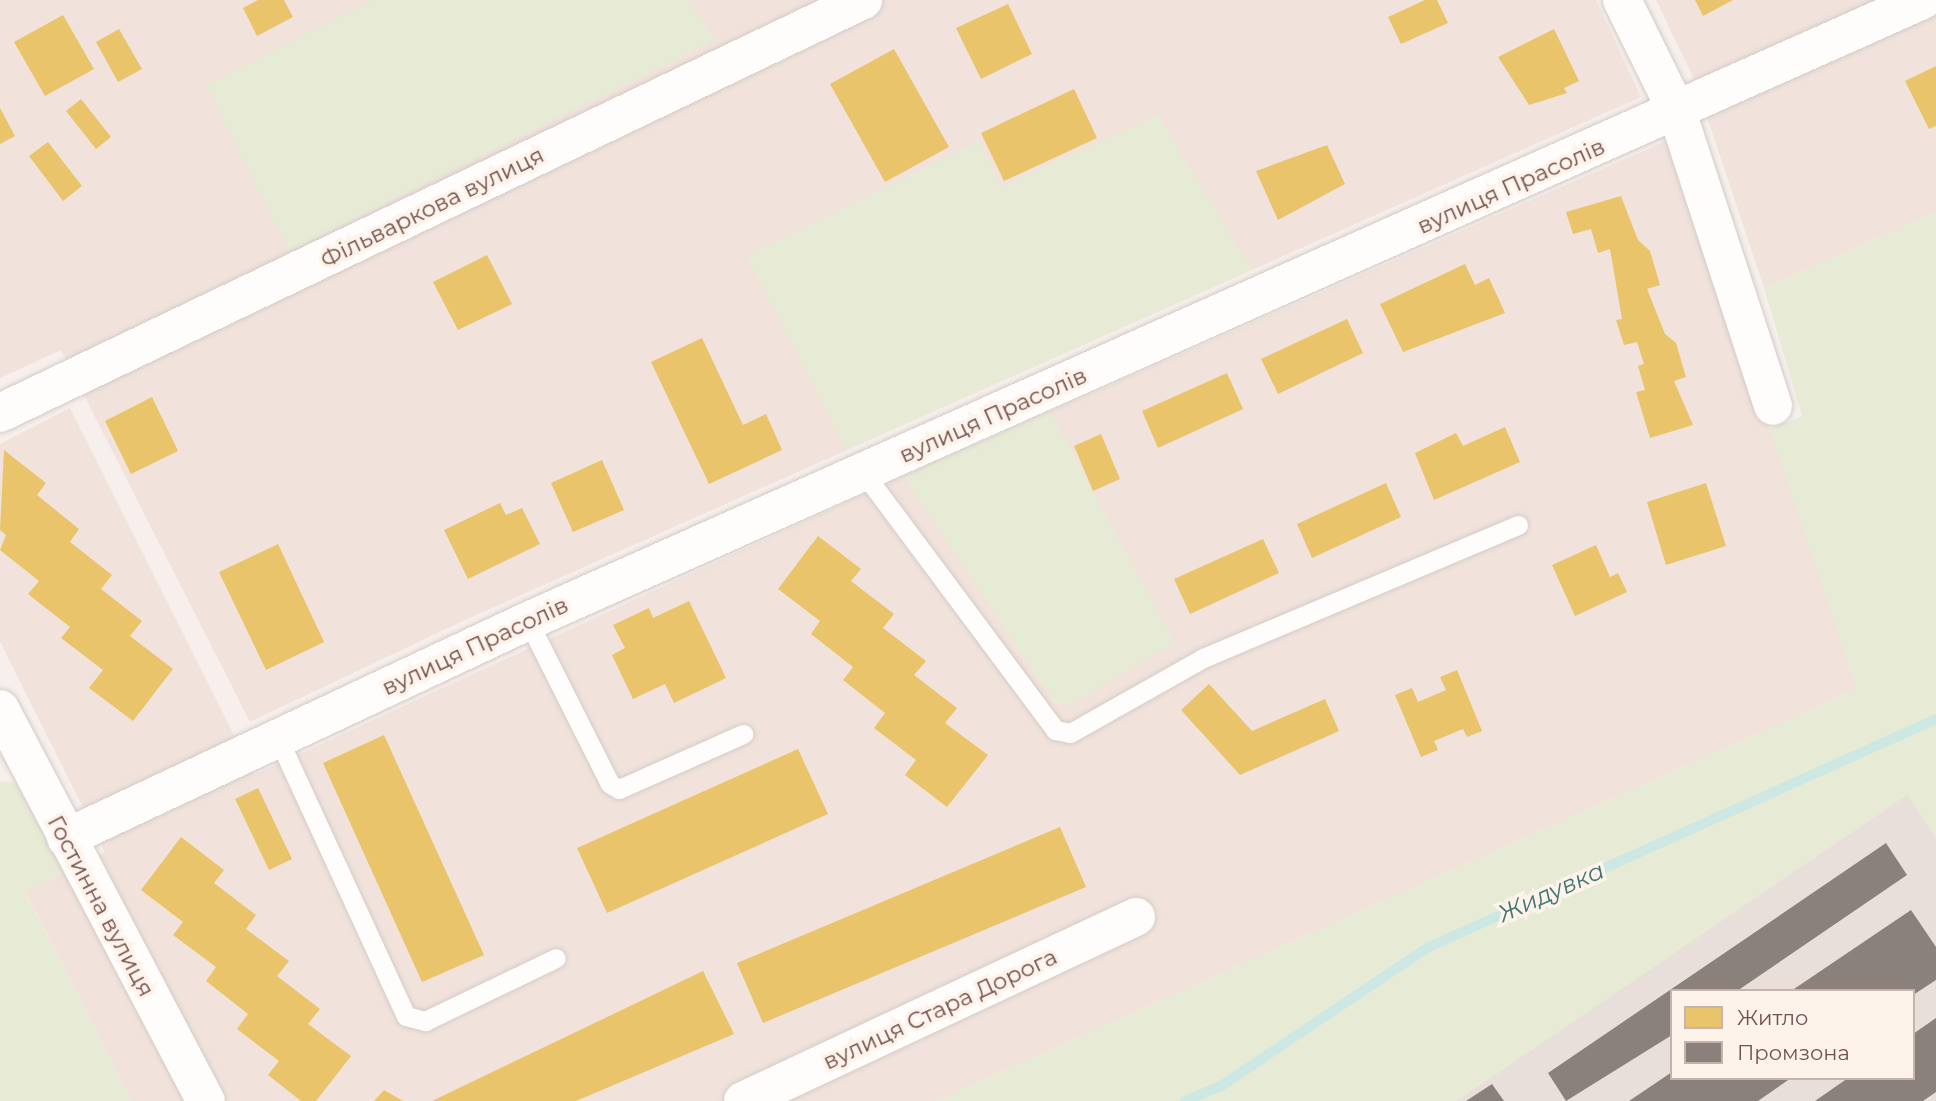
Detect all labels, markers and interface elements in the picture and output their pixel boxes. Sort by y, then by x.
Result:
street label: вулиця Прасолів [1413,132,1609,240]
street label: Фільваркова вулиця [316,141,548,273]
street label: вулиця Прасолів [895,361,1091,469]
street label: вулиця Прасолів [377,591,573,701]
street label: Гостинна вулиця [42,811,160,1001]
water label: Жидувка [1493,856,1609,928]
street label: вулиця Стара Дорога [819,943,1061,1075]
legend [1670,989,1915,1080]
text: Житло [1737,1005,1808,1030]
text: Промзона [1737,1040,1850,1065]

